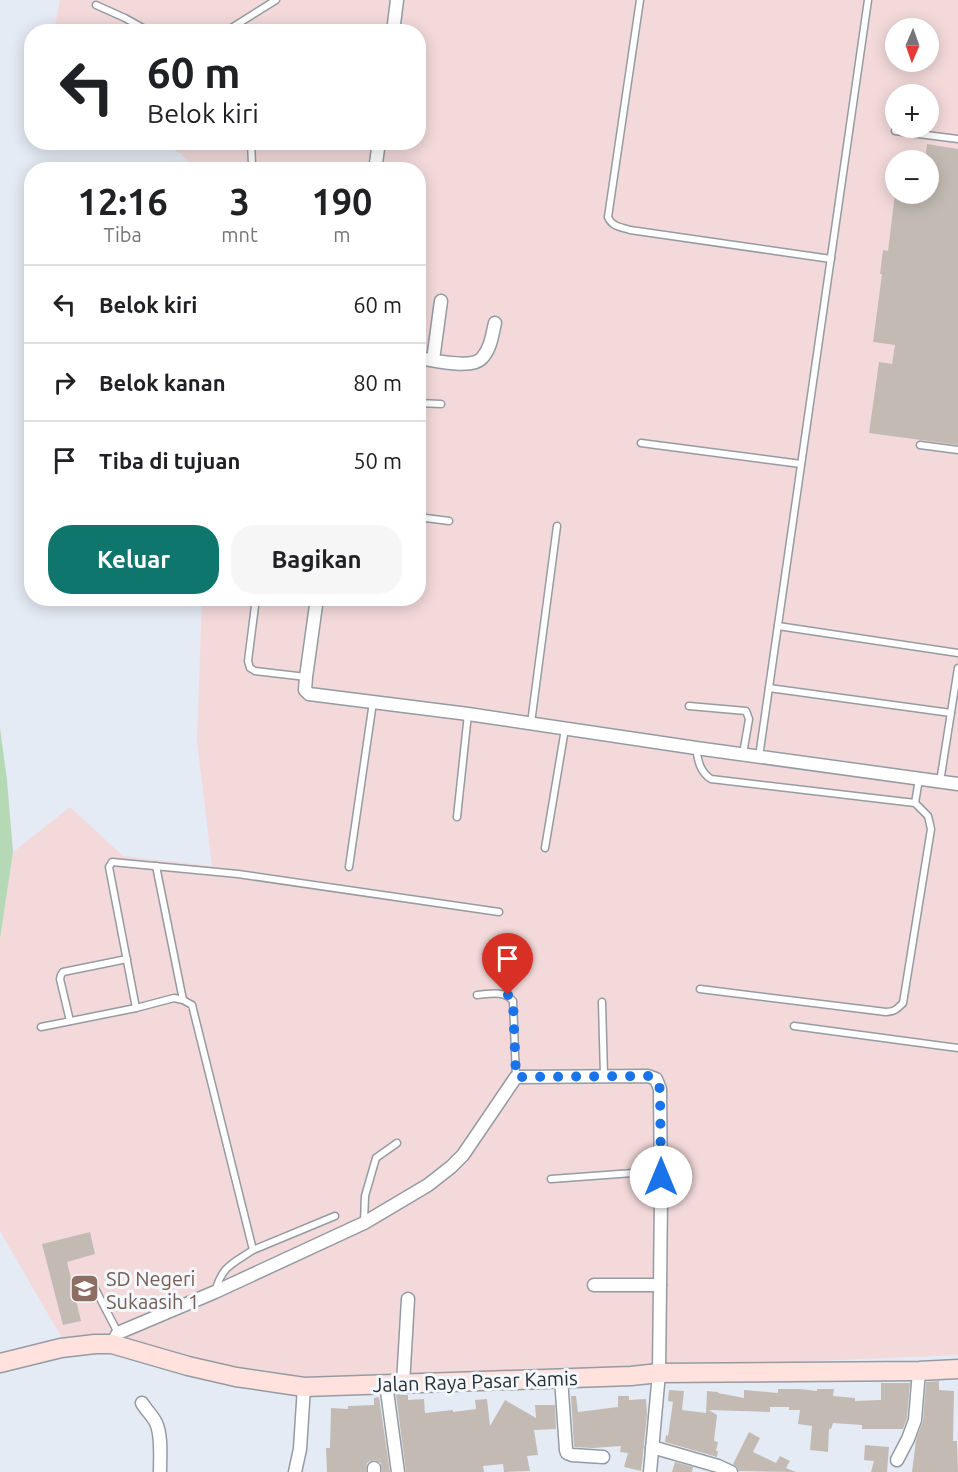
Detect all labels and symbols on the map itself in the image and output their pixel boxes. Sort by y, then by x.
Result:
north arrow [885,18,939,72]
pin [482,933,533,995]
position arrow [629,1145,693,1209]
place label: SD Negeri Sukaasih 1 [106,1267,199,1313]
school or university icon: SD Negeri Sukaasih 1 [69,1273,101,1305]
street label: Jalan Raya Pasar Kamis [372,1366,578,1396]

